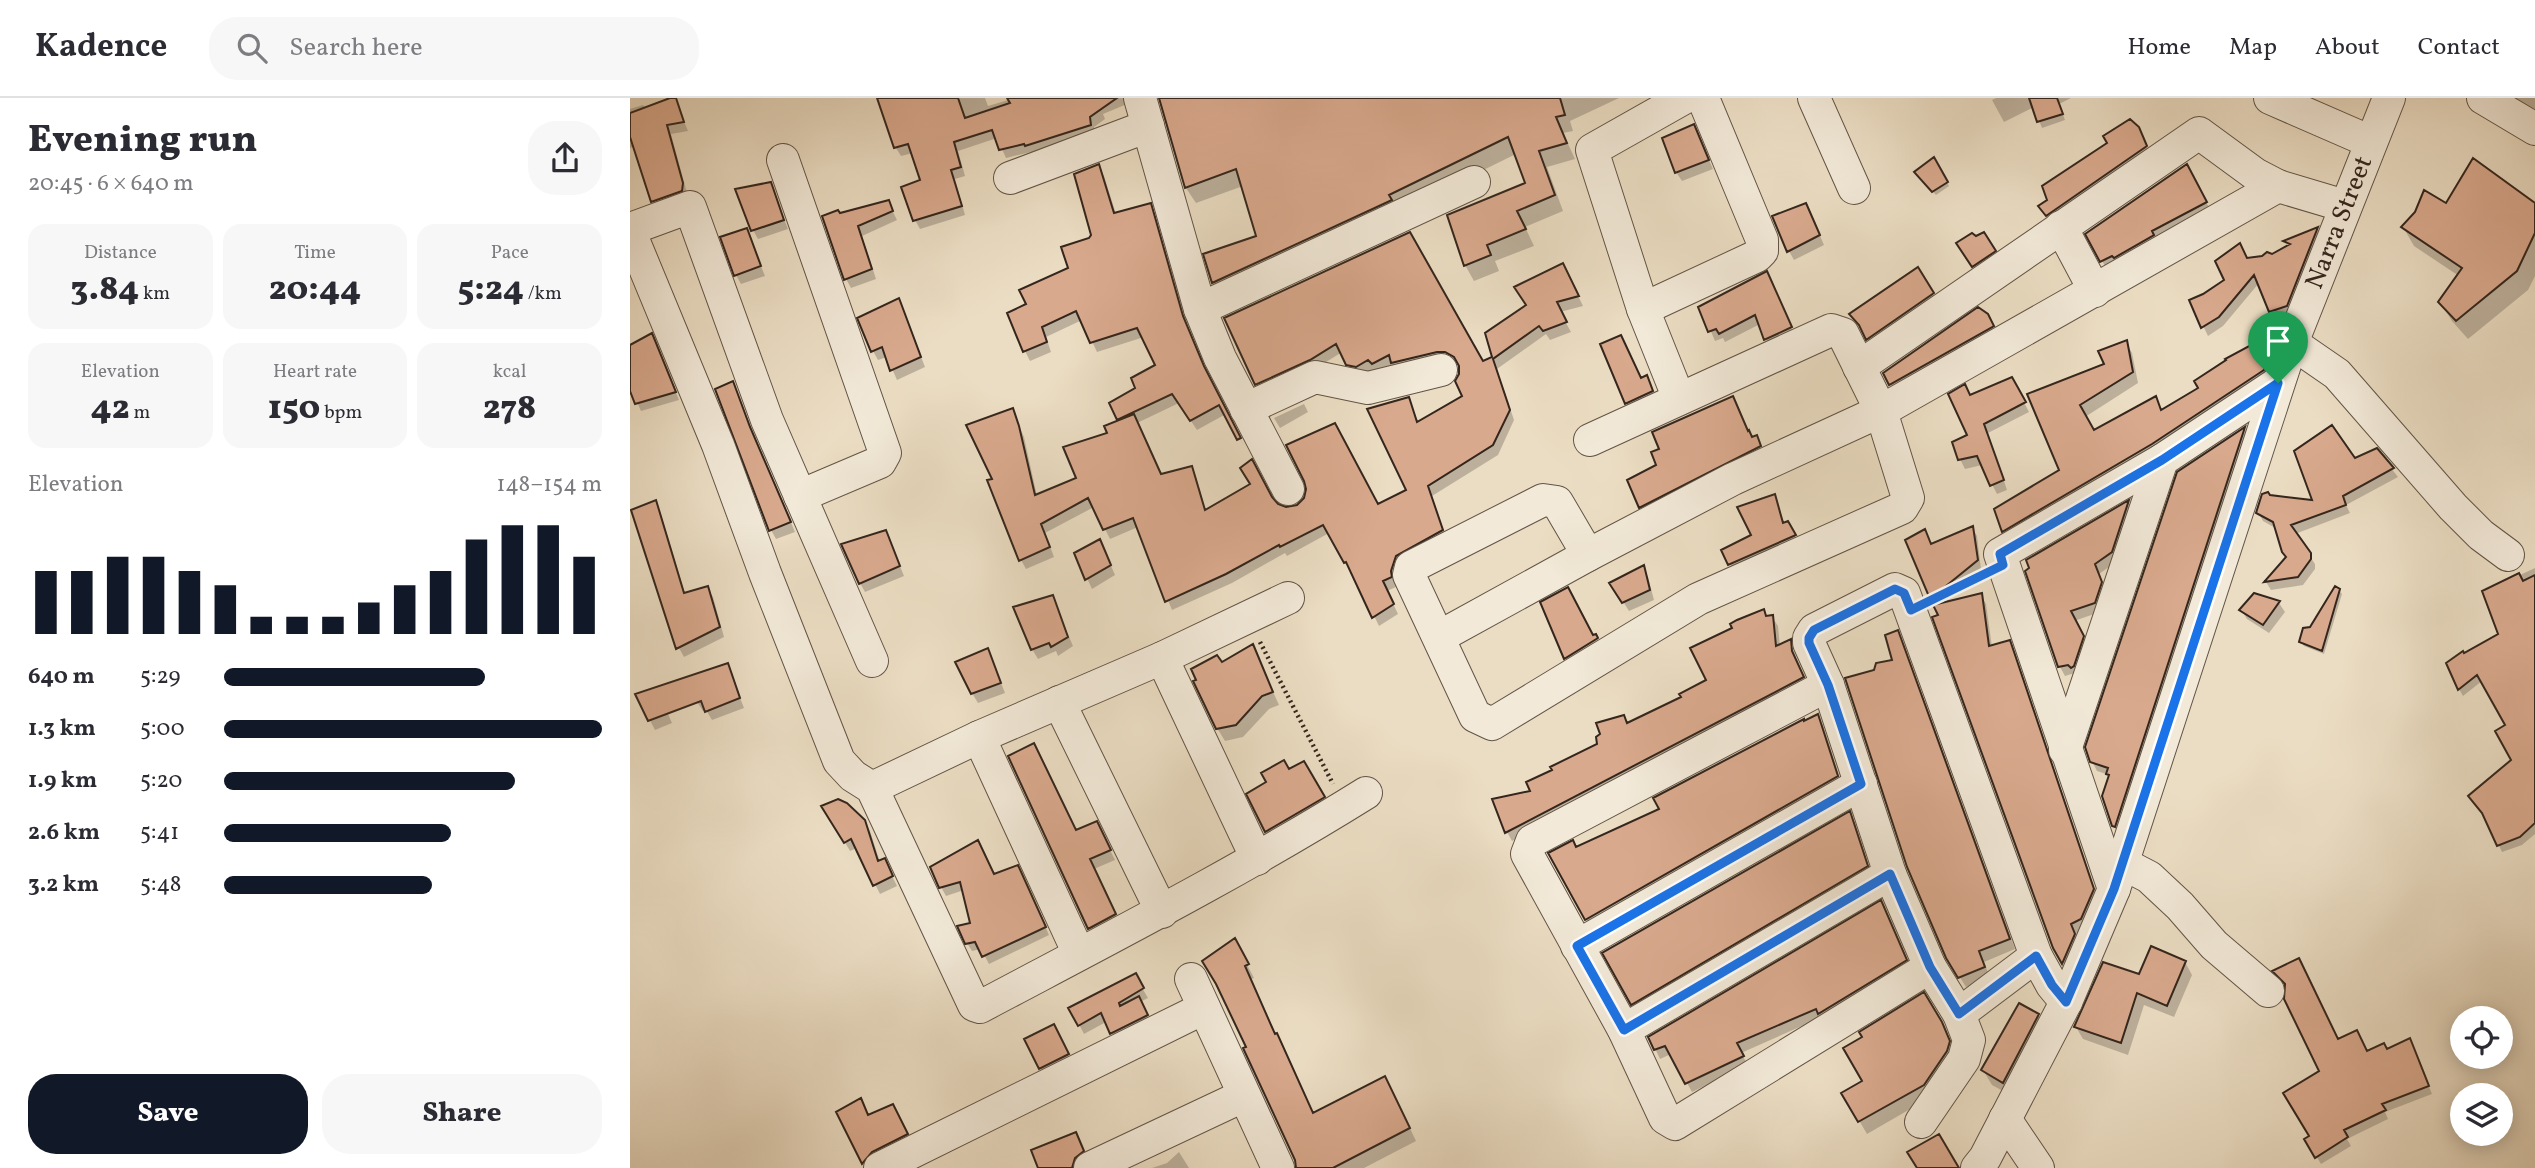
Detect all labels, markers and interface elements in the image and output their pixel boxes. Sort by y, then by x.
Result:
search box [209,17,699,80]
text: Kadence [35,25,167,71]
icon: search [233,29,271,67]
text: Search here [289,30,423,66]
text: Home [2127,31,2191,65]
text: Map [2229,31,2277,65]
text: About [2315,31,2380,65]
text: Contact [2418,31,2500,65]
text: Evening run [28,115,258,168]
button: share [528,121,602,195]
street label: Narra Street [2297,151,2382,295]
text: 20:45 · 6 × 640 m [28,168,194,200]
text: Distance [84,240,157,266]
text: Time [294,240,336,266]
text: Pace [491,240,529,266]
text: 3.84 [71,266,139,314]
text: 20:44 [269,266,361,314]
text: 5:24 [458,266,524,314]
text: km [139,281,170,307]
text: /km [524,281,562,307]
pin [2248,311,2308,383]
icon: arrive [2259,322,2297,360]
text: Elevation [81,359,160,385]
text: Heart rate [273,359,357,385]
text: kcal [493,359,527,385]
text: 42 [90,385,130,433]
text: 150 [268,385,320,433]
text: 278 [483,385,537,433]
text: m [130,400,150,426]
text: bpm [320,400,362,426]
text: Elevation [28,469,124,501]
text: 148–154 m [496,469,602,501]
text: 640 m [28,661,95,693]
text: 5:29 [140,661,181,693]
text: 1.3 km [28,713,96,745]
text: 5:00 [140,713,185,745]
text: 1.9 km [28,765,97,797]
text: 5:20 [140,765,182,797]
text: 2.6 km [28,817,100,849]
text: 5:41 [140,817,179,849]
text: 3.2 km [28,869,99,901]
text: 5:48 [140,869,181,901]
map controls [2450,1006,2513,1146]
button: locate [2450,1006,2513,1069]
button: Save [28,1074,308,1154]
button: Share [322,1074,602,1154]
button: layers [2450,1083,2513,1146]

